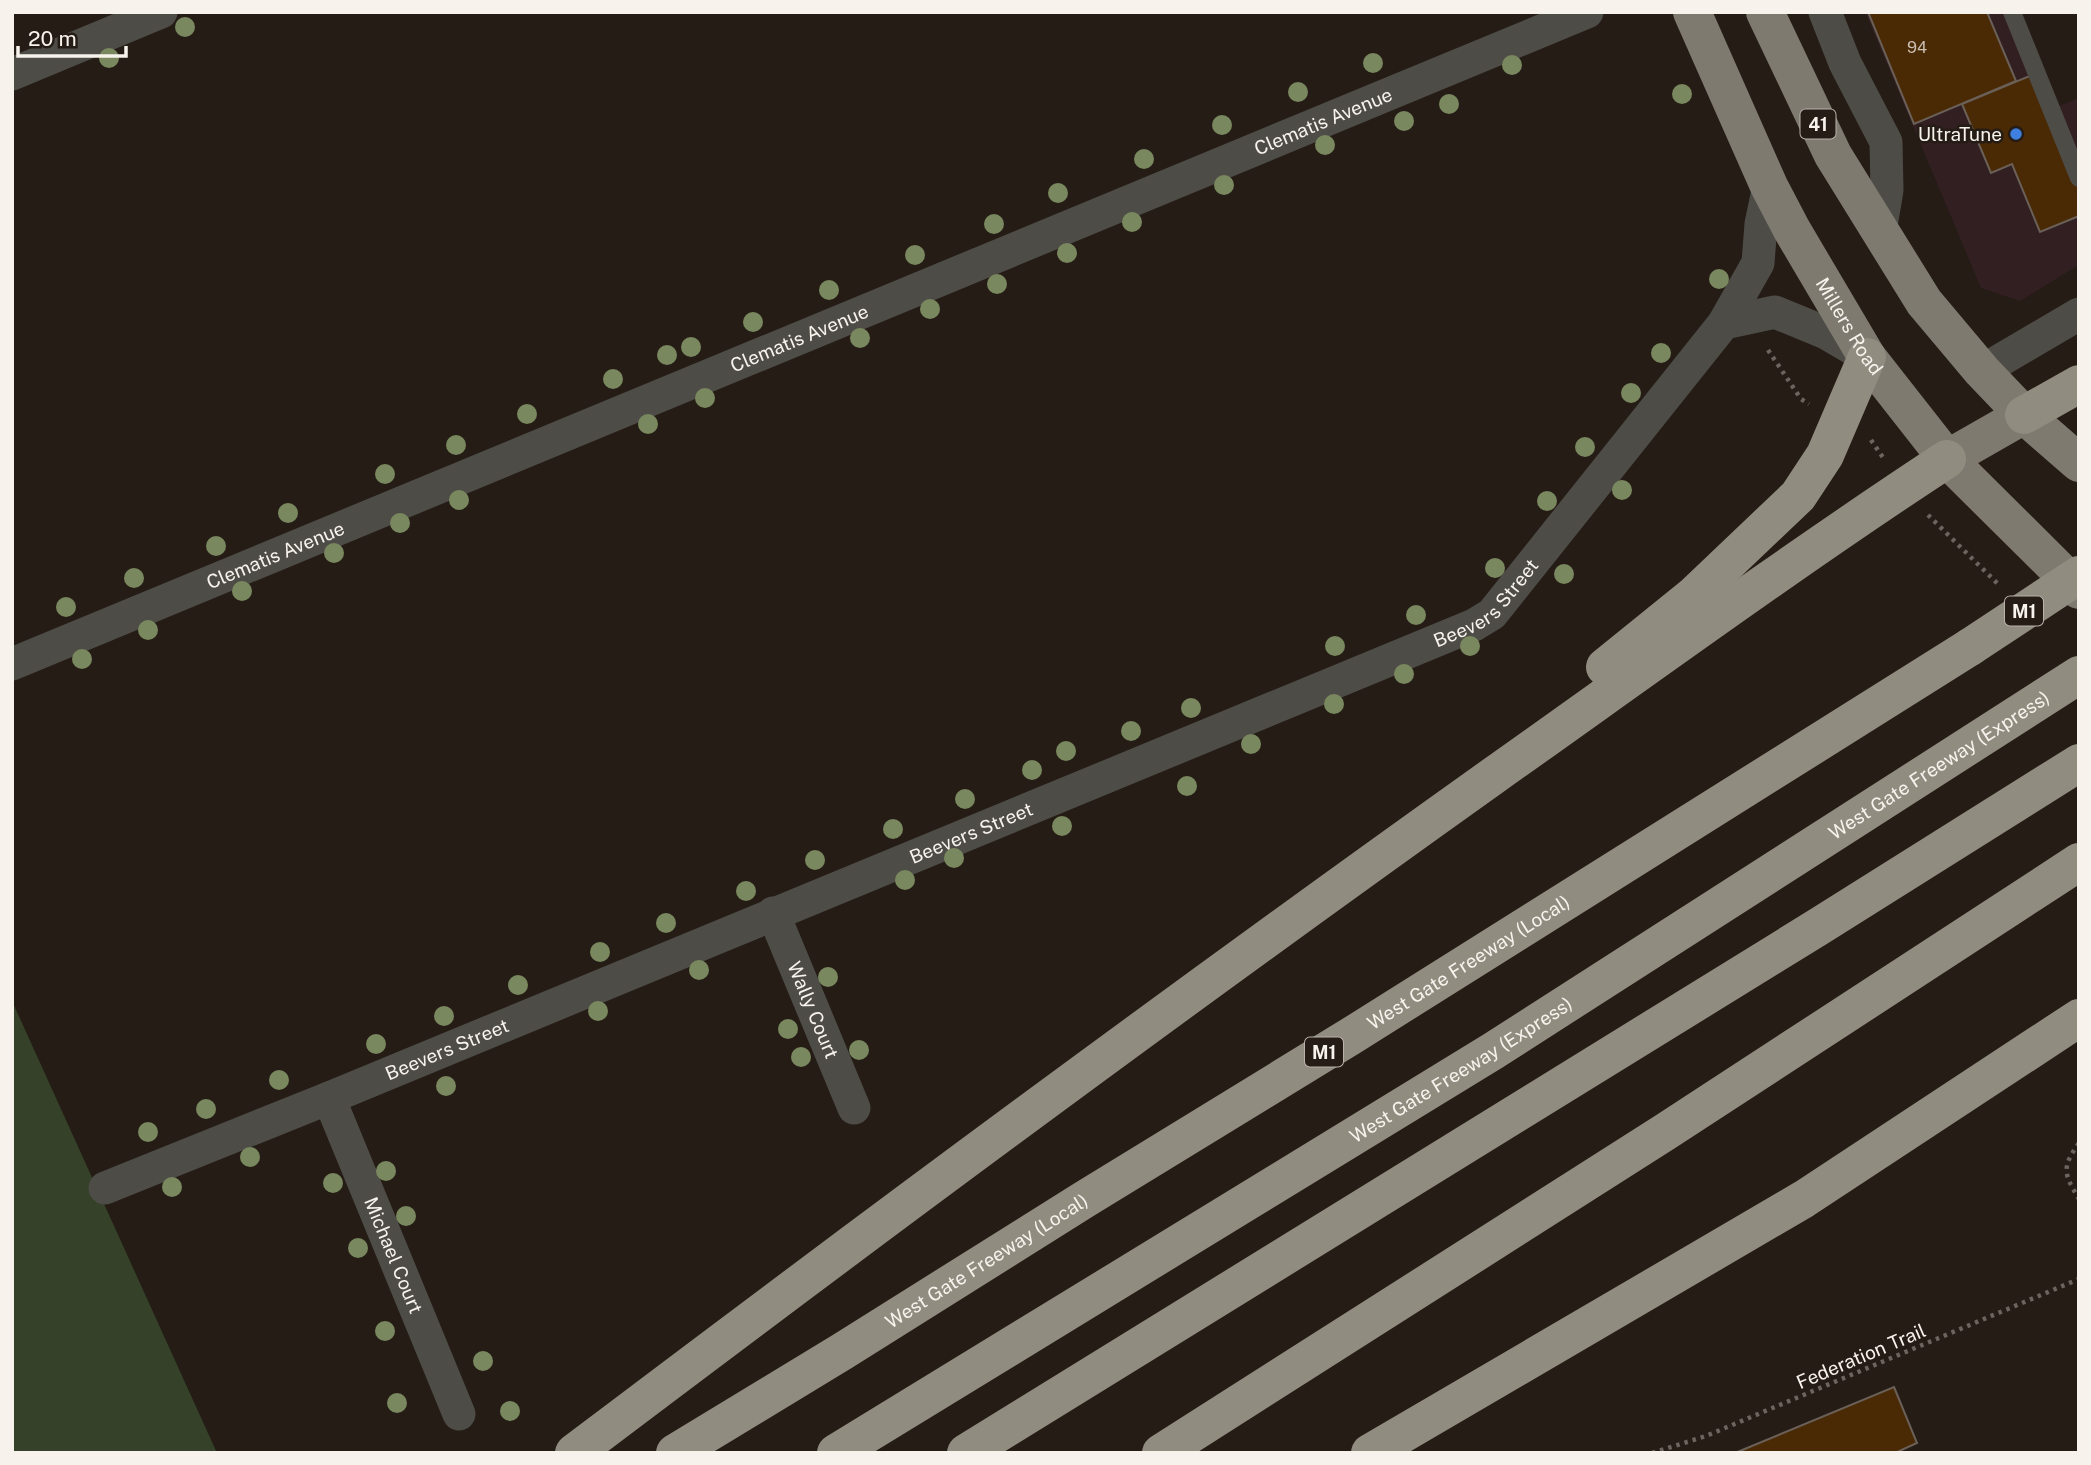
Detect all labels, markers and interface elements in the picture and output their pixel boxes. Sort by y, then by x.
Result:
scale bar [18,14,126,58]
text: 20 m [28,26,77,51]
house number: 94 [1907,38,1927,57]
street label: Clematis Avenue [1251,83,1395,160]
road number: 41 [1800,110,1836,139]
place label: UltraTune [1918,123,2002,145]
marker: UltraTune [2008,126,2024,142]
street label: Millers Road [1812,274,1888,379]
street label: Clematis Avenue [727,300,871,376]
street label: Clematis Avenue [203,517,348,593]
street label: Beevers Street [1430,554,1543,652]
road number: M1 [2005,596,2043,626]
street label: West Gate Freeway (Express) [1824,686,2053,844]
street label: Beevers Street [906,798,1036,868]
street label: West Gate Freeway (Local) [1363,890,1574,1034]
street label: Wally Court [783,958,843,1062]
street label: West Gate Freeway (Express) [1346,992,1576,1147]
street label: Beevers Street [382,1014,512,1085]
road number: M1 [1305,1037,1343,1066]
street label: West Gate Freeway (Local) [881,1189,1092,1333]
street label: Michael Court [360,1194,427,1317]
street label: Federation Trail [1793,1319,1929,1393]

